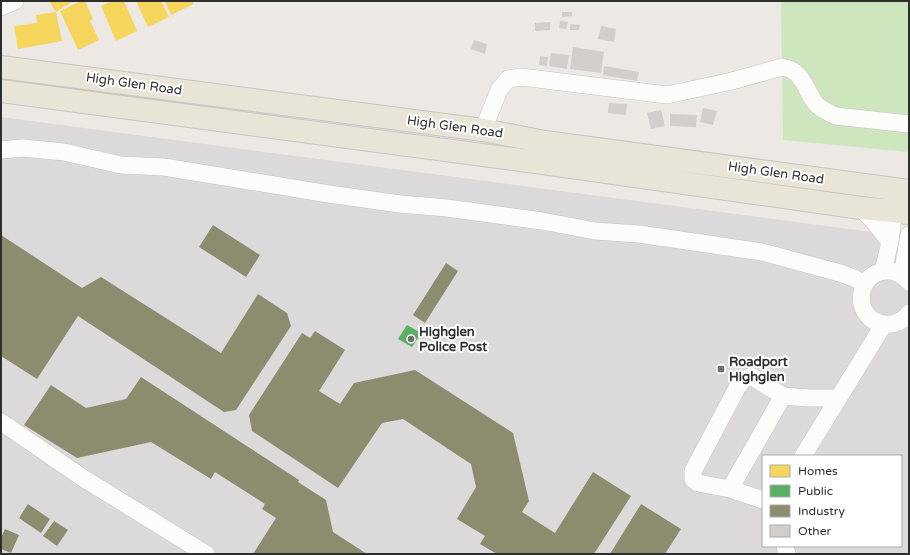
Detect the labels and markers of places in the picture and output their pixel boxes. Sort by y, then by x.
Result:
place label: Highglen Police Post [419,324,487,355]
marker: Highglen Police Post [406,334,416,344]
place label: Roadport Highglen [729,354,788,385]
marker: Roadport Highglen [716,364,726,374]

